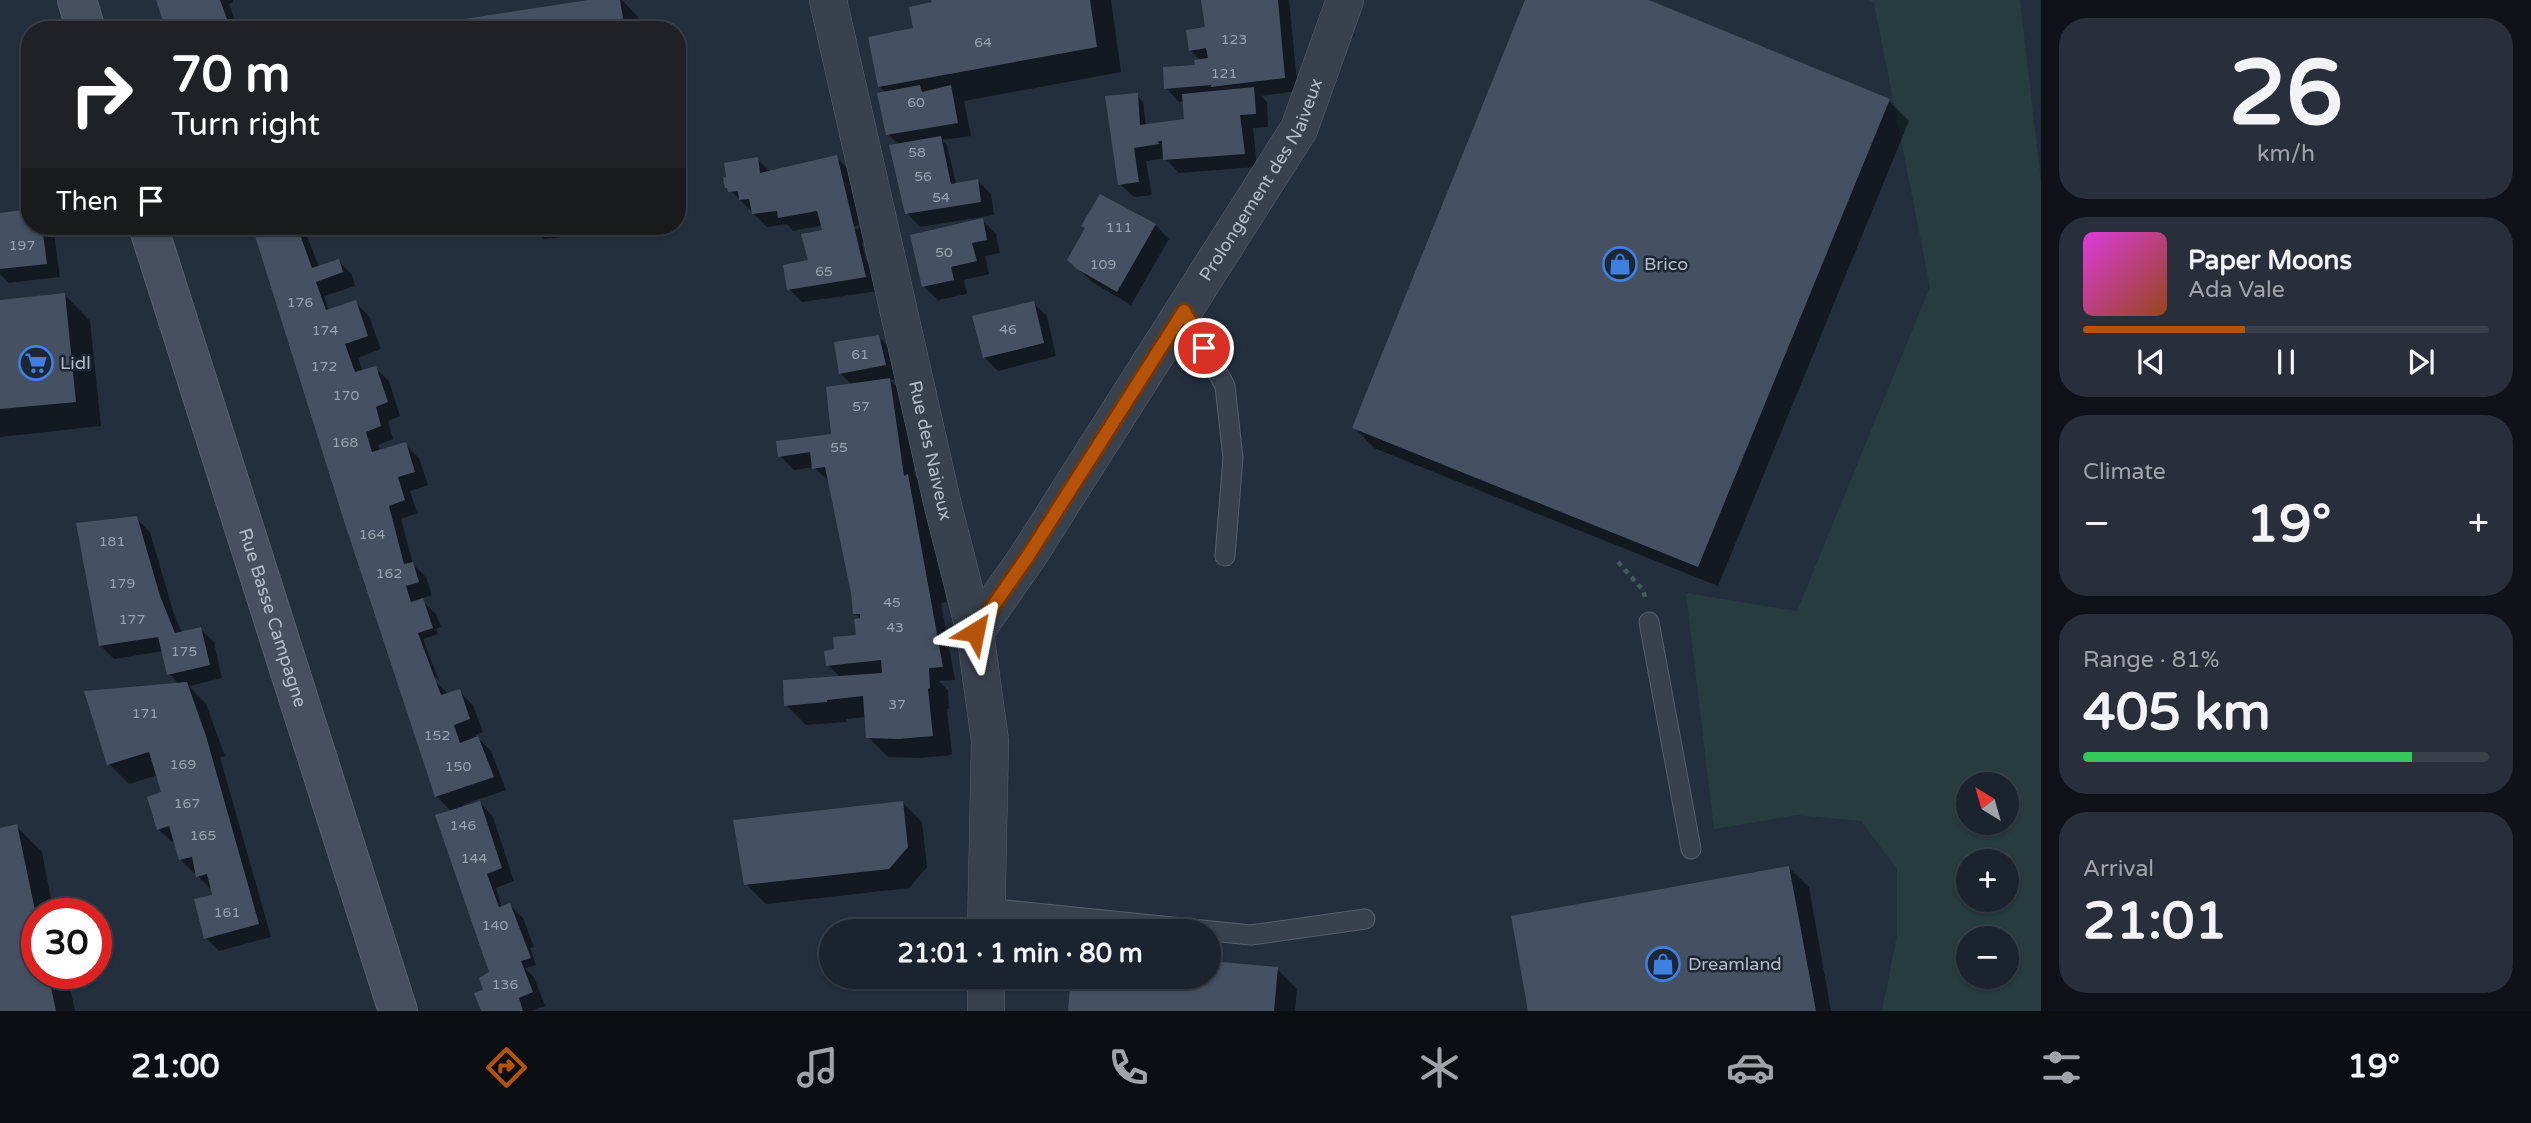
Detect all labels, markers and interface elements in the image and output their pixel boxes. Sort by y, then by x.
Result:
house number: 123 [1221,31,1247,48]
house number: 64 [974,34,992,51]
text: 26 [2229,39,2343,149]
text: 70 m [171,46,290,105]
icon: right [56,49,147,140]
house number: 121 [1211,65,1237,82]
street label: Prolongement des Naiveux [1194,75,1327,285]
house number: 60 [907,94,925,111]
text: Turn right [171,106,320,144]
text: km/h [2257,140,2315,168]
house number: 58 [908,144,926,161]
house number: 56 [914,168,932,185]
icon: arrive [132,182,170,220]
text: Then [56,186,118,217]
house number: 54 [932,189,950,206]
house number: 111 [1106,219,1132,236]
house number: 197 [9,237,35,254]
house number: 50 [935,244,953,261]
shop icon: Brico [1601,245,1639,283]
text: Paper Moons [2188,245,2352,276]
place label: Brico [1644,253,1688,275]
house number: 109 [1090,256,1116,273]
house number: 65 [815,263,833,280]
text: Ada Vale [2188,276,2285,304]
house number: 176 [287,294,313,311]
pin [1174,318,1234,378]
house number: 46 [999,321,1017,338]
house number: 174 [312,322,338,339]
icon: arrive [1185,329,1223,367]
icon: previous [2132,343,2170,381]
icon: pause [2267,343,2305,381]
icon: next [2402,343,2440,381]
supermarket icon: Lidl [17,344,55,382]
house number: 61 [851,346,869,363]
place label: Lidl [60,352,91,374]
house number: 172 [311,358,337,375]
street label: Rue des Naiveux [904,378,957,523]
house number: 170 [333,387,359,404]
house number: 57 [852,398,870,415]
house number: 168 [332,434,358,451]
house number: 55 [830,439,848,456]
text: Climate [2083,458,2166,486]
text: 19° [2246,493,2331,556]
text: − [2083,501,2110,547]
text: + [2468,501,2489,547]
street label: Rue Basse Campagne [234,525,312,710]
house number: 164 [359,526,385,543]
house number: 181 [99,533,125,550]
house number: 162 [376,565,402,582]
house number: 179 [109,575,135,592]
house number: 45 [883,594,901,611]
position arrow [938,595,1012,669]
house number: 177 [119,611,145,628]
house number: 43 [886,619,904,636]
house number: 175 [171,643,197,660]
text: Range · 81% [2083,646,2219,674]
text: 405 km [2083,681,2271,744]
house number: 37 [888,696,906,713]
house number: 171 [132,705,158,722]
house number: 152 [424,727,450,744]
house number: 169 [170,756,196,773]
house number: 150 [445,758,471,775]
north arrow [1956,772,2020,835]
map controls [1956,772,2019,989]
house number: 167 [174,795,200,812]
house number: 146 [450,817,476,834]
house number: 165 [190,827,216,844]
button: + [1956,849,2019,912]
house number: 144 [461,850,487,867]
text: Arrival [2083,855,2154,883]
text: 21:01 [2083,890,2227,953]
speed limit sign: 30 [21,898,112,989]
house number: 161 [214,904,240,921]
house number: 140 [482,917,508,934]
button: − [1956,926,2019,989]
text: 21:01 · 1 min · 80 m [897,938,1143,969]
shop icon: Dreamland [1644,945,1682,983]
place label: Dreamland [1688,953,1782,975]
house number: 136 [492,976,518,993]
icon: directions [482,1043,531,1092]
icon: music [793,1043,842,1092]
icon: phone [1104,1043,1153,1092]
icon: climate [1415,1043,1464,1092]
icon: car [1726,1043,1775,1092]
icon: filters [2037,1043,2086,1092]
text: 21:00 [131,1048,220,1086]
text: 19° [2348,1048,2400,1086]

